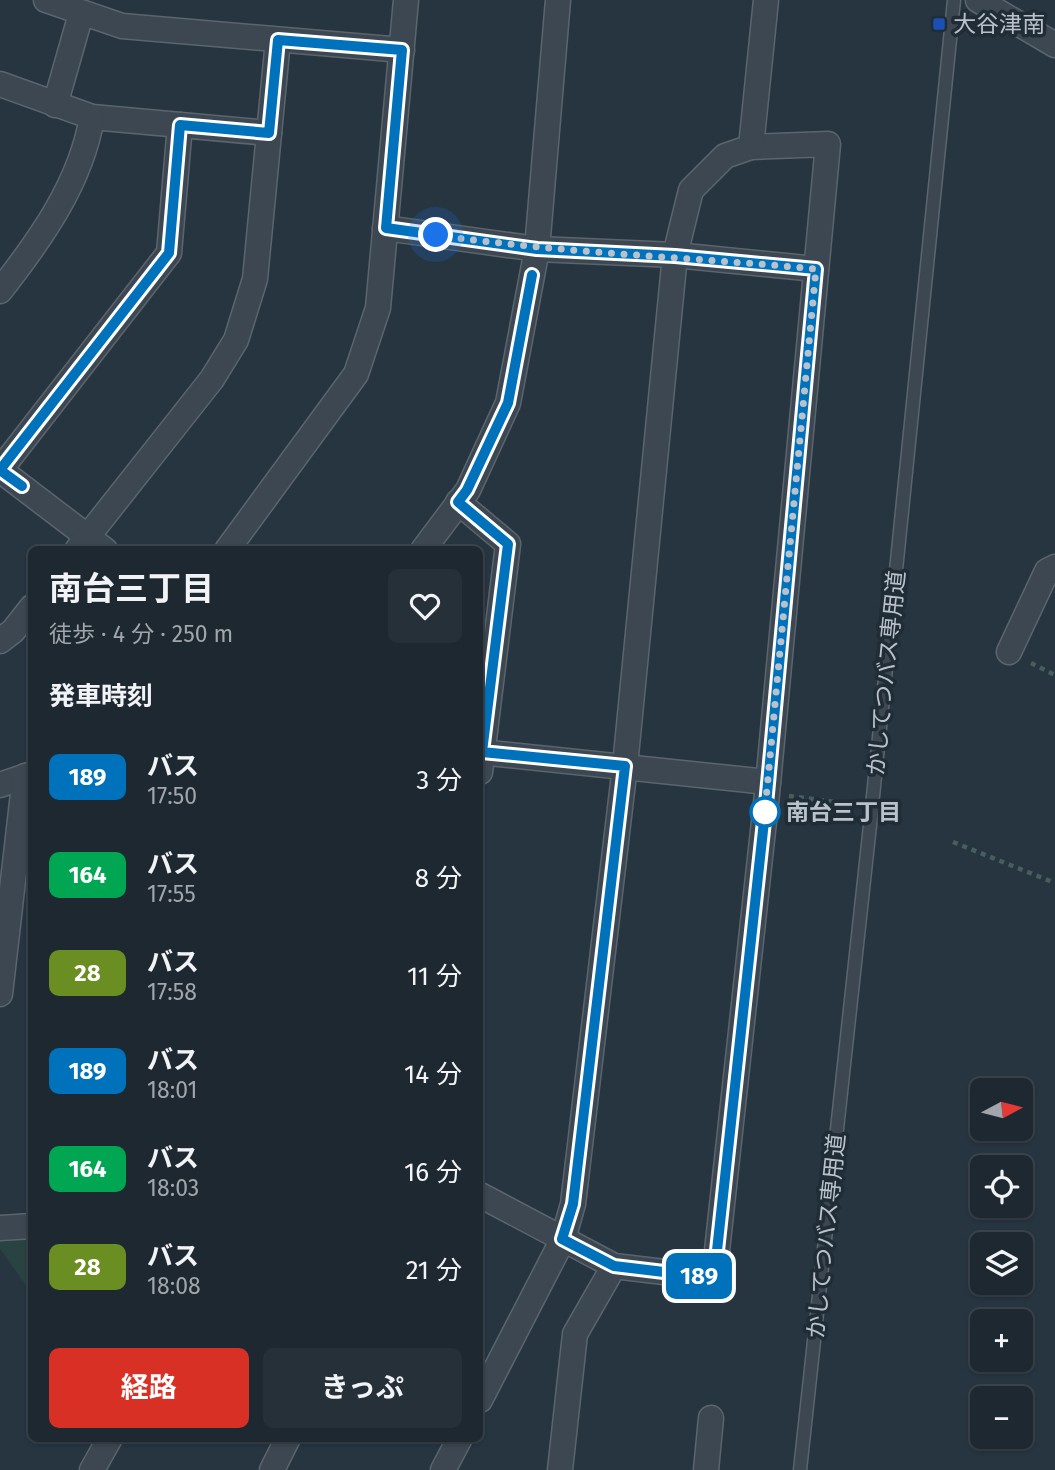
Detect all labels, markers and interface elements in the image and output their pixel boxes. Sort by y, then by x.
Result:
place label: 大谷津南 [953,10,1045,38]
marker: 大谷津南 [931,16,947,32]
your location [418,217,453,252]
text: 南台三丁目 [49,569,214,609]
button: heart [388,569,462,643]
street label: かしてつバス専用道 [861,569,911,777]
text: 徒歩 · 4 分 · 250 m [49,620,233,648]
text: 発車時刻 [49,681,153,712]
text: バス [147,751,199,782]
text: 189 [68,763,107,791]
text: 3 分 [416,765,462,796]
text: 17:50 [147,782,197,810]
marker: 南台三丁目 [750,797,780,827]
place label: 南台三丁目 [786,798,901,826]
text: バス [147,849,199,880]
text: 164 [68,861,107,889]
text: 8 分 [415,863,462,894]
text: 17:55 [147,880,196,908]
text: バス [147,947,199,978]
text: 28 [74,959,101,987]
text: 11 分 [407,961,462,992]
text: 17:58 [147,978,197,1006]
text: バス [147,1045,199,1076]
text: 189 [68,1057,107,1085]
text: 14 分 [404,1059,462,1090]
text: 18:01 [147,1076,197,1104]
north arrow [970,1078,1032,1141]
map controls [970,1078,1033,1449]
street label: かしてつバス専用道 [801,1132,851,1340]
text: バス [147,1143,199,1174]
text: 164 [68,1155,107,1183]
button: locate [970,1155,1033,1218]
text: 16 分 [404,1157,462,1188]
text: 18:03 [147,1174,199,1202]
button: layers [970,1232,1033,1295]
text: バス [147,1241,199,1272]
text: 28 [74,1253,101,1281]
line badge: 189 [659,1253,739,1299]
text: 21 分 [406,1255,462,1286]
text: 189 [680,1262,718,1290]
text: 18:08 [147,1272,201,1300]
button: + [970,1309,1033,1372]
button: 経路 [49,1348,249,1428]
button: きっぷ [263,1348,462,1428]
button: − [970,1386,1033,1449]

